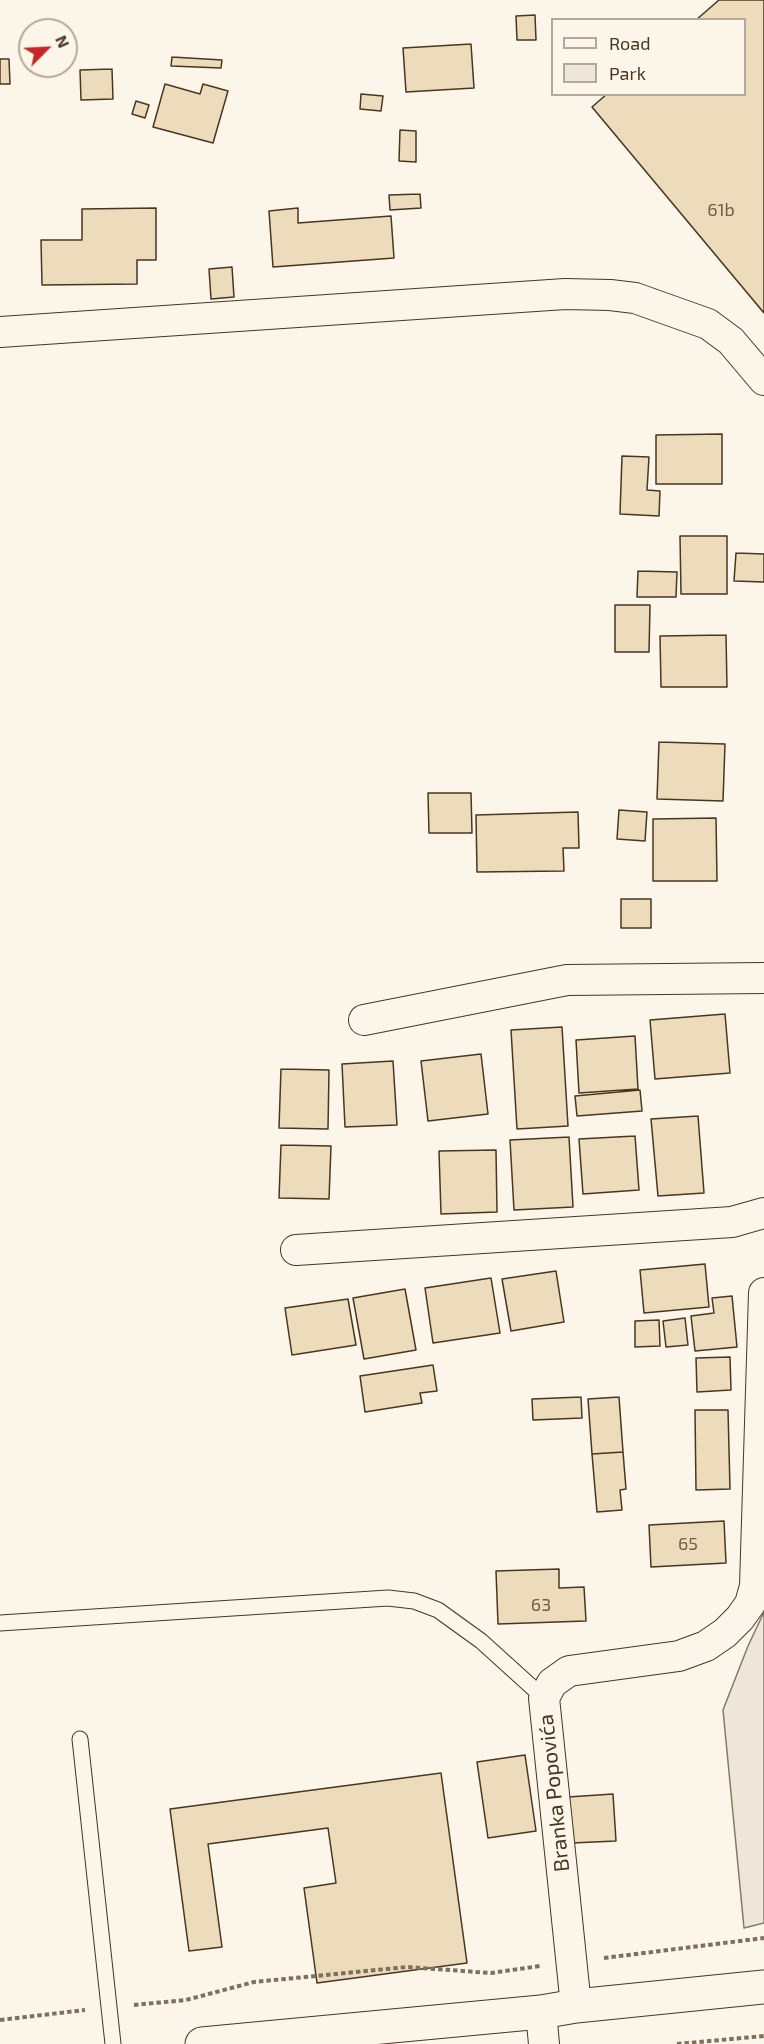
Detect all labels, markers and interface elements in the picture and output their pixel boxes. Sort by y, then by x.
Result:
north arrow [18,18,78,78]
legend [551,18,746,96]
text: N [52,32,74,50]
text: Road [609,32,650,54]
text: Park [609,62,646,84]
house number: 61b [707,199,735,221]
house number: 65 [678,1533,698,1555]
house number: 63 [531,1594,551,1616]
street label: Branka Popovića [533,1713,575,1873]

